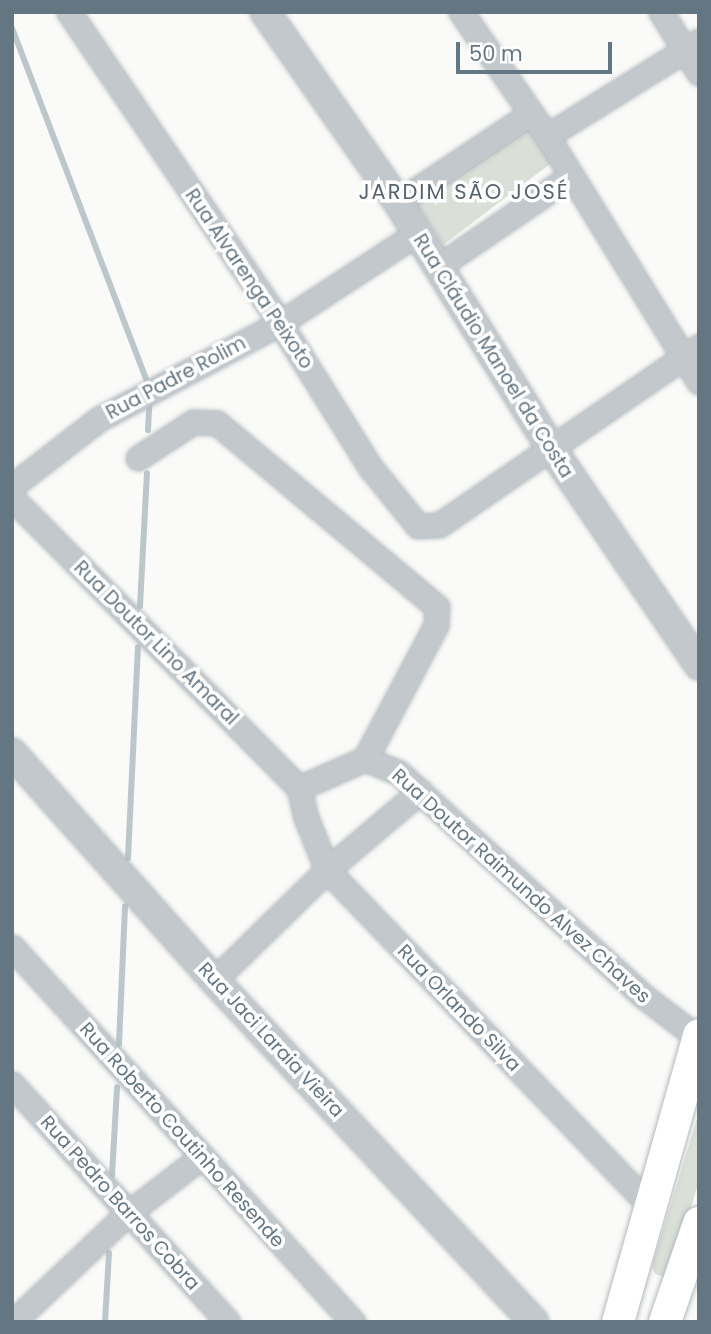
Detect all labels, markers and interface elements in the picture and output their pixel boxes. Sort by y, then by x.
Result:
scale bar [459,28,615,72]
text: 50 m [469,39,523,68]
district label: JARDIM SÃO JOSÉ [360,179,568,205]
street label: Rua Alvarenga Peixoto [180,185,318,373]
street label: Rua Cláudio Manoel da Costa [408,230,578,482]
street label: Rua Padre Rolim [102,332,250,424]
street label: Rua Doutor Lino Amaral [69,556,243,730]
street label: Rua Doutor Raimundo Alvez Chaves [387,764,655,1008]
street label: Rua Orlando Silva [393,940,525,1076]
street label: Rua Jaci Laraia Vieira [193,958,349,1122]
street label: Rua Roberto Coutinho Resende [75,1018,289,1252]
street label: Rua Pedro Barros Cobra [36,1111,204,1295]

